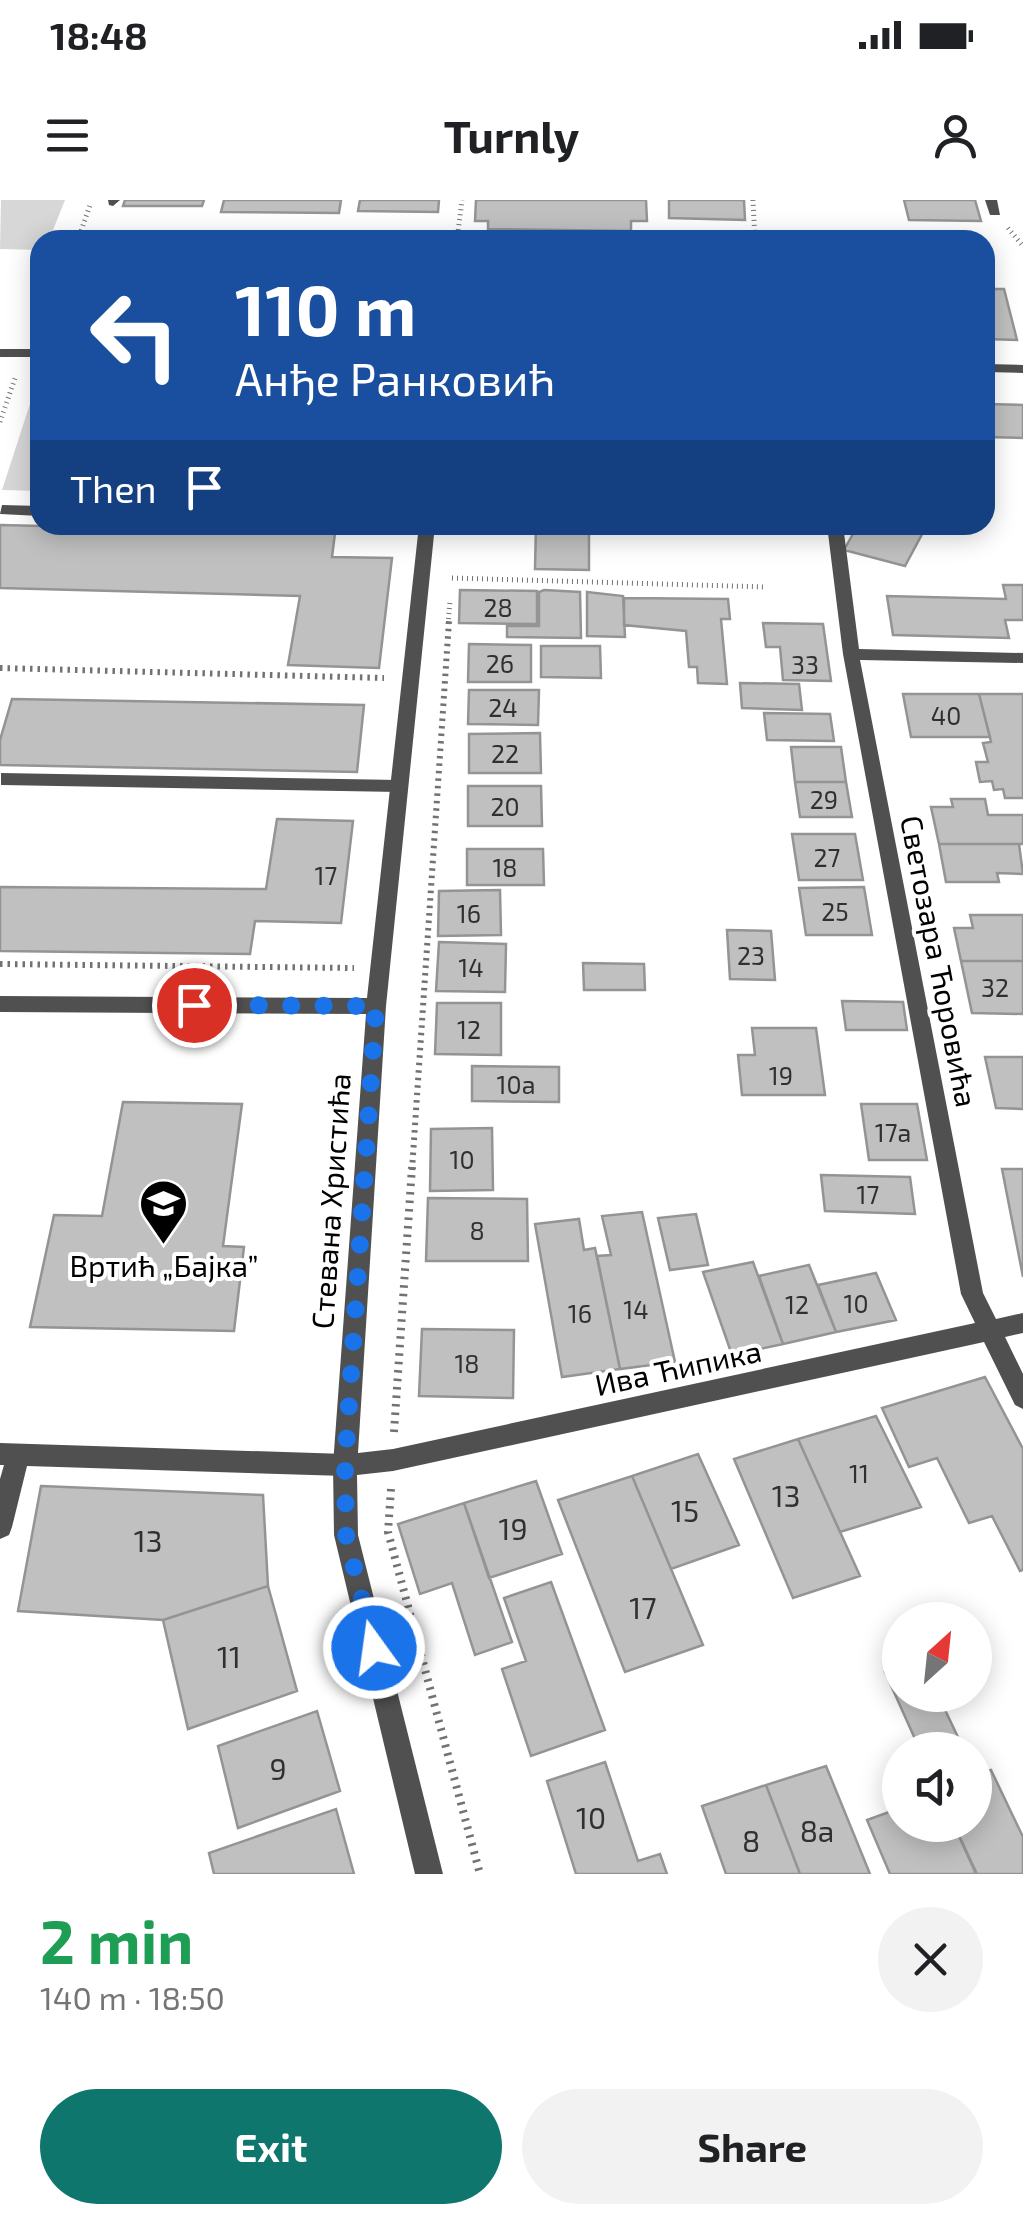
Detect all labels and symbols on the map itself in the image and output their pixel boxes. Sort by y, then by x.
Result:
house number: 28 [483,592,513,622]
house number: 26 [486,648,514,678]
house number: 33 [791,649,819,679]
house number: 24 [488,692,518,722]
house number: 40 [931,700,961,730]
house number: 22 [491,738,519,768]
house number: 29 [810,784,838,814]
house number: 20 [490,791,520,821]
street label: Светозара Ћоровића [894,812,986,1110]
house number: 27 [814,842,841,872]
house number: 18 [492,852,518,882]
house number: 17 [315,860,338,890]
house number: 25 [821,896,849,926]
house number: 16 [457,898,481,928]
house number: 23 [737,940,765,970]
house number: 14 [458,952,484,982]
pin [152,963,237,1048]
house number: 32 [981,972,1009,1002]
house number: 12 [457,1014,481,1044]
house number: 19 [769,1060,793,1090]
house number: 10a [497,1069,535,1099]
street label: Стевана Христића [303,1072,357,1330]
house number: 17a [875,1117,911,1147]
house number: 10 [449,1144,475,1174]
school or university icon: Вртић „Бајка” [138,1178,190,1246]
house number: 17 [857,1179,880,1209]
house number: 8 [469,1215,485,1245]
place label: Вртић „Бајка” [69,1247,259,1283]
house number: 10 [843,1288,869,1318]
house number: 12 [785,1289,809,1319]
house number: 14 [623,1294,649,1324]
house number: 16 [568,1298,592,1328]
street label: Ива Ћипика [592,1332,764,1402]
house number: 18 [454,1348,480,1378]
house number: 11 [849,1458,869,1488]
house number: 13 [772,1477,800,1513]
house number: 15 [671,1492,699,1528]
house number: 19 [498,1510,528,1546]
house number: 13 [134,1522,162,1558]
house number: 17 [629,1589,657,1625]
position arrow [322,1596,426,1700]
north arrow [882,1602,992,1712]
house number: 11 [217,1638,241,1674]
house number: 9 [269,1750,287,1786]
house number: 10 [576,1799,606,1835]
house number: 8a [800,1812,834,1848]
house number: 8 [742,1822,760,1858]

